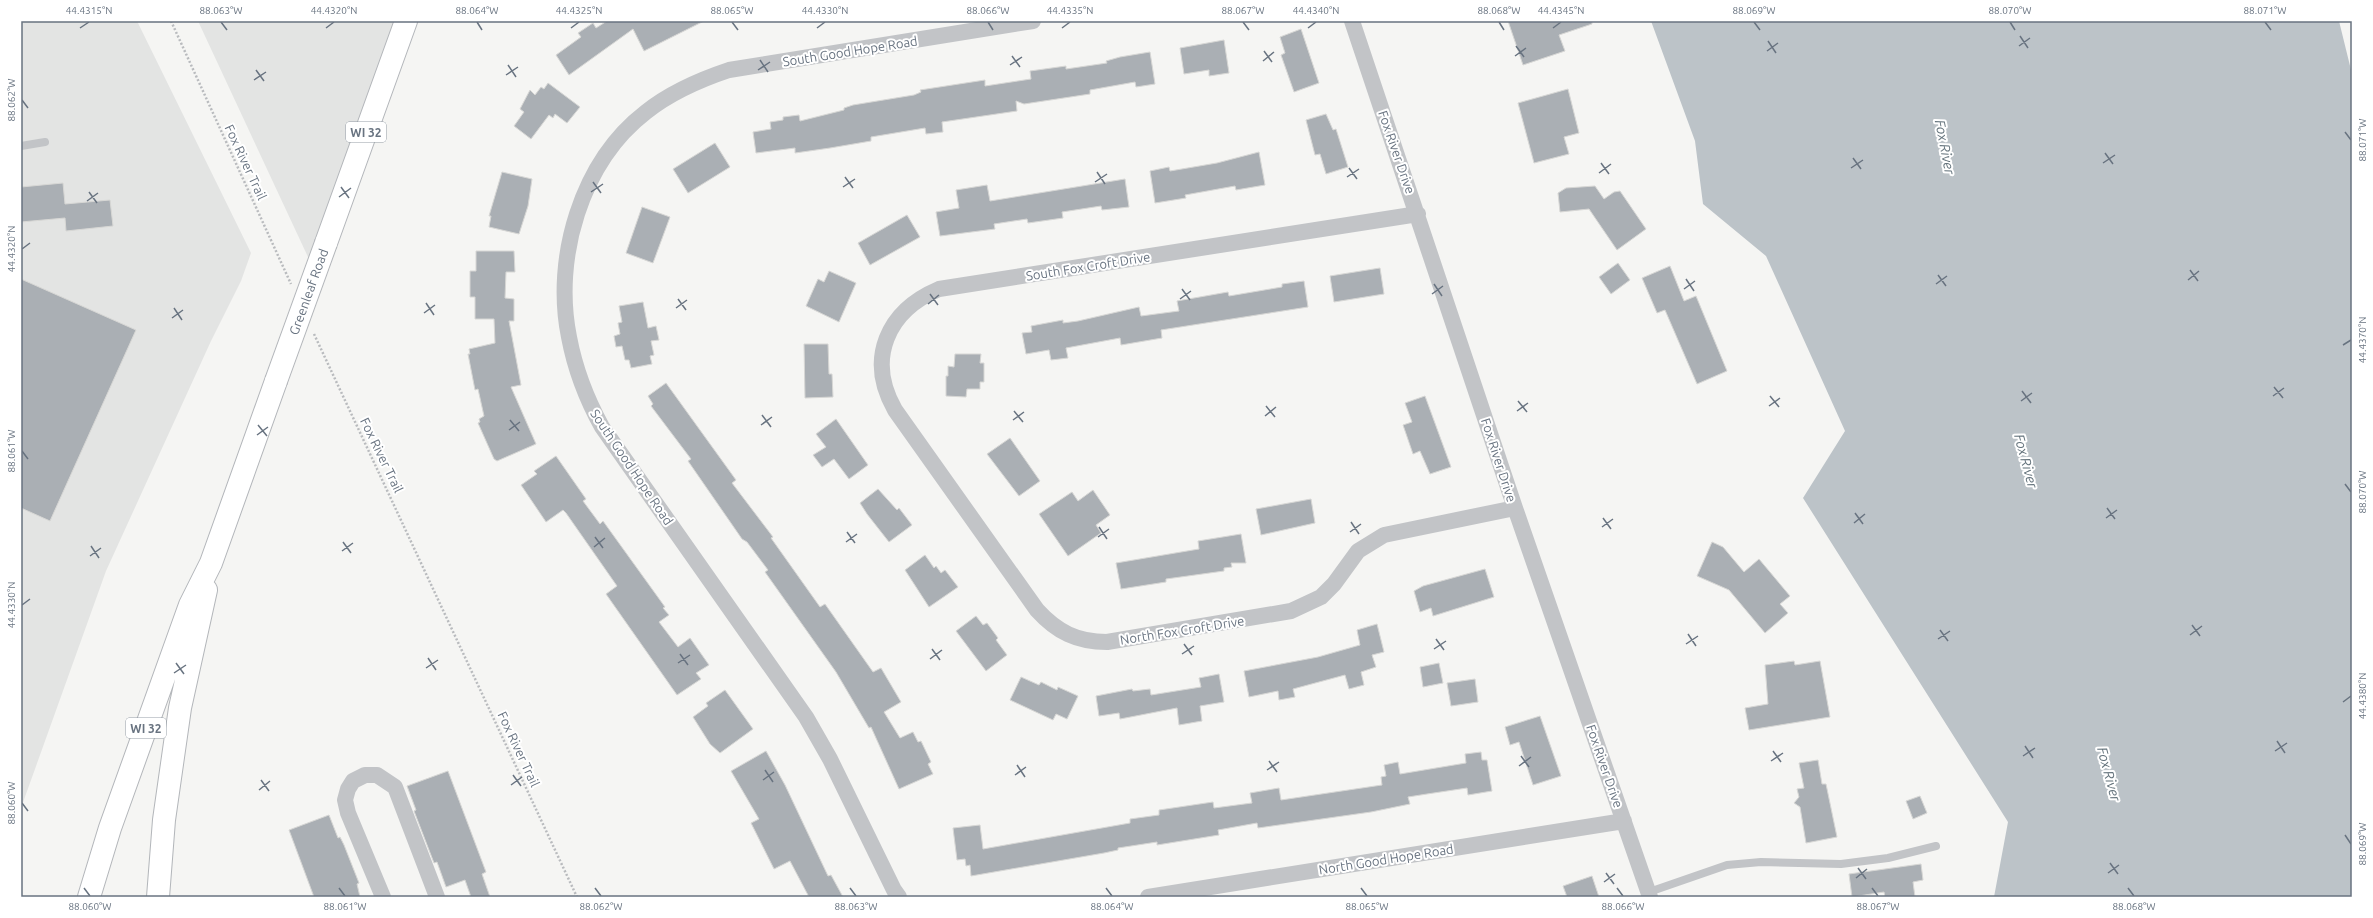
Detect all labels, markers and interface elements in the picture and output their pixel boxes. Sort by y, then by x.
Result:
text: 44.4315°N [66,5,112,16]
text: 88.063°W [199,5,243,16]
text: 44.4320°N [311,5,357,16]
text: 88.064°W [455,5,499,16]
text: 44.4325°N [556,5,602,16]
text: 88.065°W [710,5,754,16]
text: 44.4330°N [802,5,848,16]
text: 88.066°W [966,5,1010,16]
text: 44.4335°N [1047,5,1093,16]
text: 88.067°W [1221,5,1265,16]
text: 44.4340°N [1293,5,1339,16]
text: 88.068°W [1477,5,1521,16]
text: 44.4345°N [1538,5,1584,16]
text: 88.069°W [1732,5,1776,16]
text: 88.070°W [1988,5,2032,16]
text: 88.071°W [2243,5,2287,16]
street label: South Good Hope Road [782,33,918,69]
text: 88.062°W [6,78,17,122]
street label: Fox River Drive [1376,108,1418,196]
water label: Fox River [1932,118,1958,176]
text: 88.071°W [2357,118,2368,162]
street label: Fox River Trail [222,122,270,202]
road number: WI 32 [346,122,386,142]
text: 44.4320°N [6,226,17,272]
street label: Greenleaf Road [286,247,330,337]
street label: South Fox Croft Drive [1025,249,1151,283]
text: 44.4370°N [2357,317,2368,363]
street label: South Good Hope Road [588,407,676,527]
street label: Fox River Trail [358,415,406,495]
street label: Fox River Drive [1479,416,1519,504]
text: 88.061°W [6,429,17,473]
water label: Fox River [2011,432,2041,491]
text: 88.070°W [2357,470,2368,514]
text: 44.4330°N [6,582,17,628]
street label: North Fox Croft Drive [1119,613,1245,647]
text: 44.4380°N [2357,673,2368,719]
street label: Fox River Trail [495,709,543,789]
road number: WI 32 [126,718,166,738]
street label: Fox River Drive [1584,722,1626,810]
water label: Fox River [2094,745,2124,804]
text: 88.060°W [6,781,17,825]
text: 88.069°W [2357,822,2368,866]
street label: North Good Hope Road [1318,841,1454,877]
text: 88.060°W [68,901,112,912]
text: 88.061°W [323,901,367,912]
text: 88.062°W [579,901,623,912]
text: 88.063°W [834,901,878,912]
text: 88.064°W [1090,901,1134,912]
text: 88.065°W [1345,901,1389,912]
text: 88.066°W [1601,901,1645,912]
text: 88.067°W [1856,901,1900,912]
text: 88.068°W [2112,901,2156,912]

